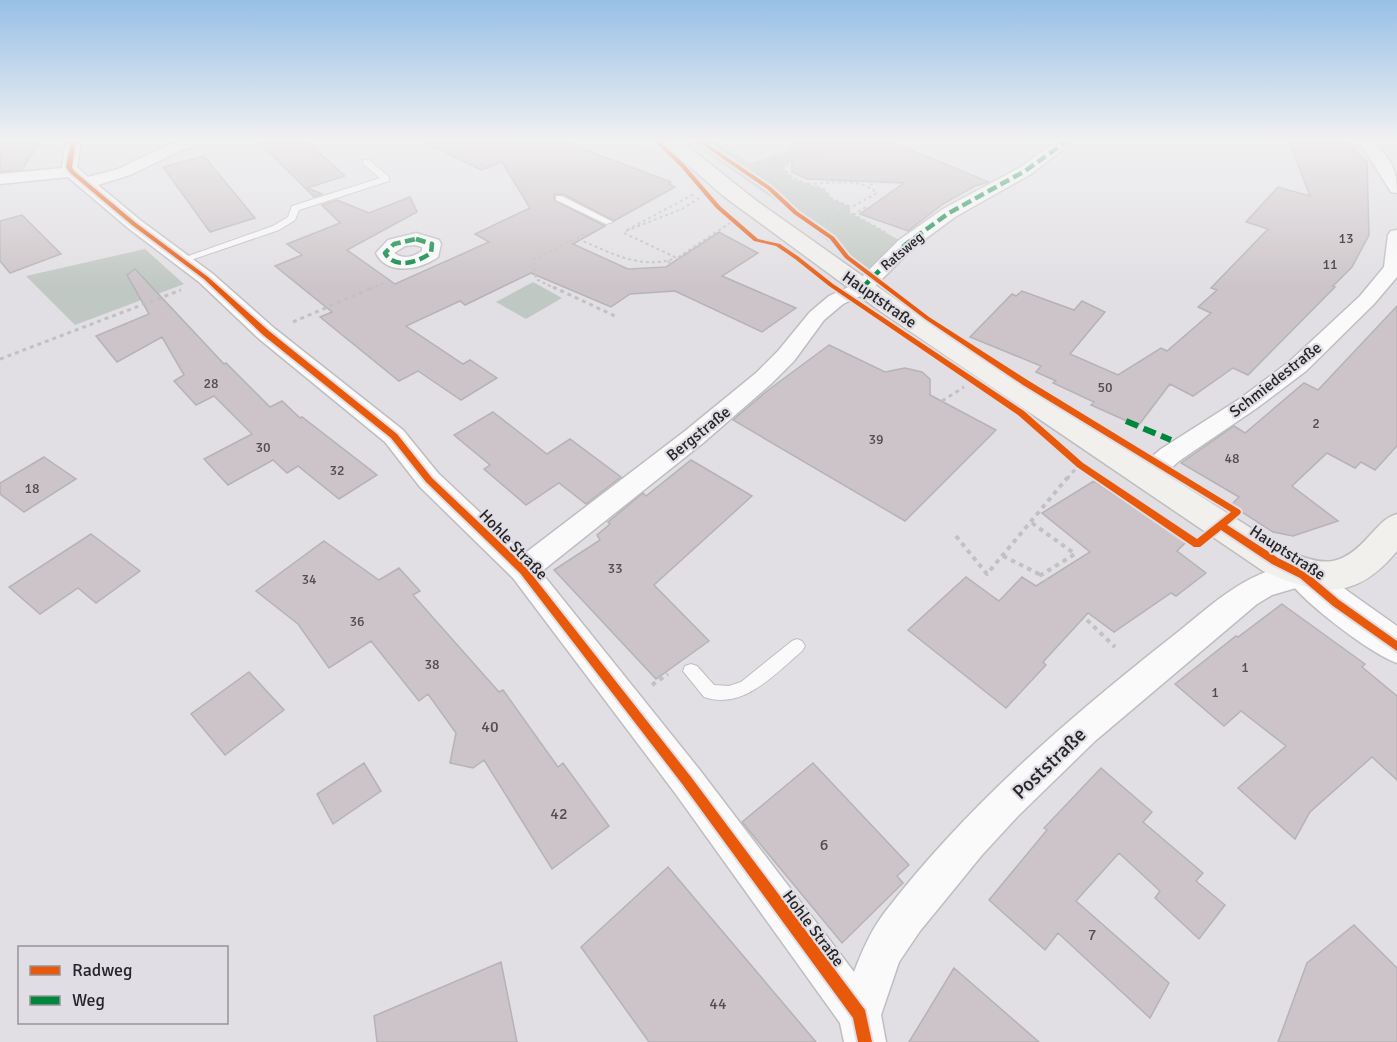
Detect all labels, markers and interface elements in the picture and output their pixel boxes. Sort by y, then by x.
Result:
street label: Ratsweg [877,229,927,274]
house number: 13 [1338,230,1354,247]
house number: 11 [1322,256,1338,273]
street label: Hauptstraße [838,267,920,333]
street label: Schmiedestraße [1226,338,1326,422]
house number: 28 [203,375,219,392]
house number: 50 [1097,379,1113,396]
street label: Bergstraße [663,402,735,466]
house number: 2 [1312,415,1320,432]
house number: 39 [868,431,884,448]
house number: 30 [255,439,271,456]
house number: 48 [1224,450,1240,467]
house number: 32 [329,462,345,479]
house number: 18 [24,480,40,497]
street label: Hohle Straße [475,505,552,584]
street label: Hauptstraße [1246,521,1329,585]
house number: 33 [607,560,623,577]
house number: 34 [301,571,317,588]
house number: 36 [349,613,365,630]
house number: 38 [424,656,440,673]
house number: 1 [1241,659,1249,676]
house number: 1 [1211,684,1219,701]
house number: 40 [481,717,499,737]
street label: Poststraße [1007,722,1091,805]
house number: 42 [550,804,568,824]
house number: 6 [820,835,828,855]
street label: Hohle Straße [778,887,848,971]
house number: 7 [1088,925,1096,945]
legend [18,946,228,1024]
text: Radweg [72,959,133,981]
text: Weg [72,989,105,1011]
house number: 44 [709,994,727,1014]

